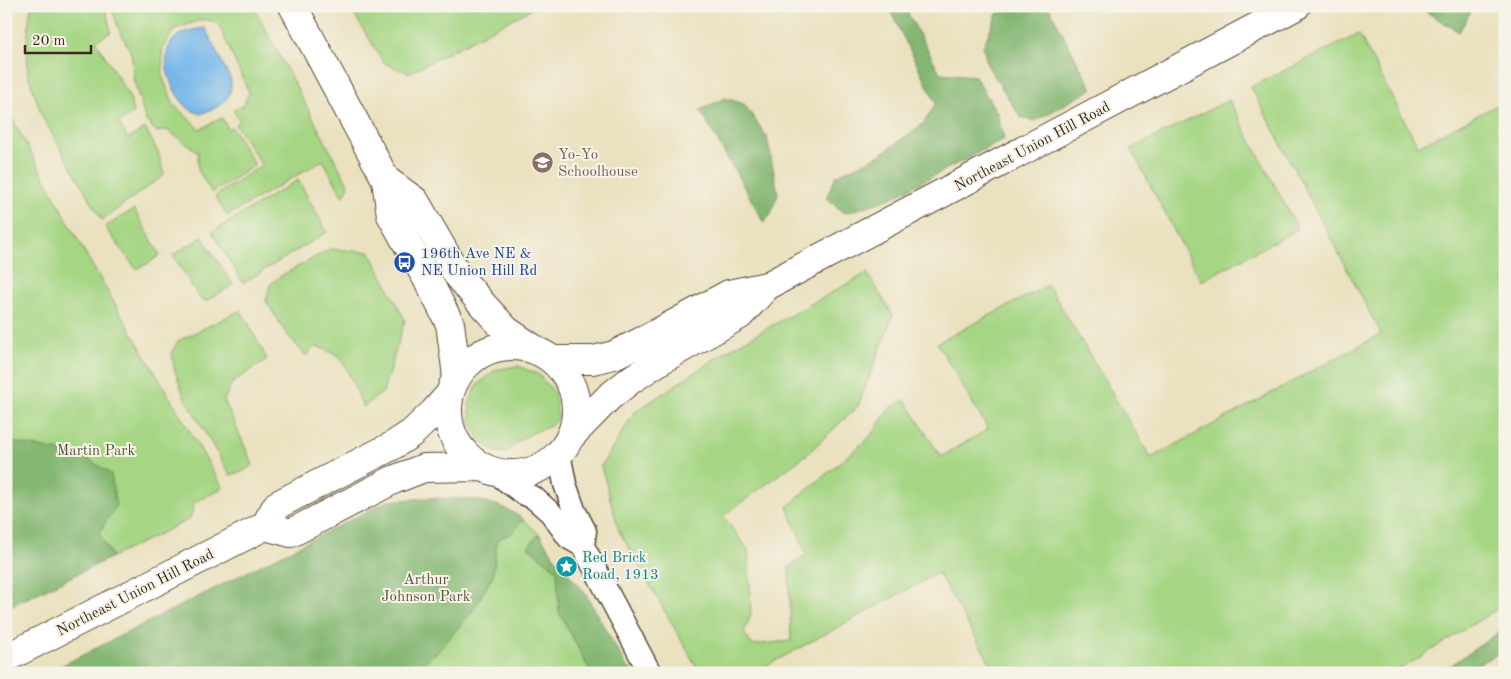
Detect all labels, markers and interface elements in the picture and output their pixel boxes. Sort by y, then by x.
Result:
scale bar [25,22,91,54]
text: 20 m [32,34,66,49]
street label: Northeast Union Hill Road [952,100,1113,195]
place label: Yo-Yo Schoolhouse [558,148,638,180]
school or university icon: Yo-Yo Schoolhouse [530,151,554,175]
place label: 196th Ave NE & NE Union Hill Rd [421,247,538,279]
bus stop icon: 196th Ave NE & NE Union Hill Rd [393,250,417,274]
park label: Martin Park [57,444,136,459]
street label: Northeast Union Hill Road [55,547,217,640]
place label: Red Brick Road, 1913 [582,551,659,583]
place icon: Red Brick Road, 1913 [554,554,578,578]
park label: Arthur Johnson Park [382,573,471,605]

